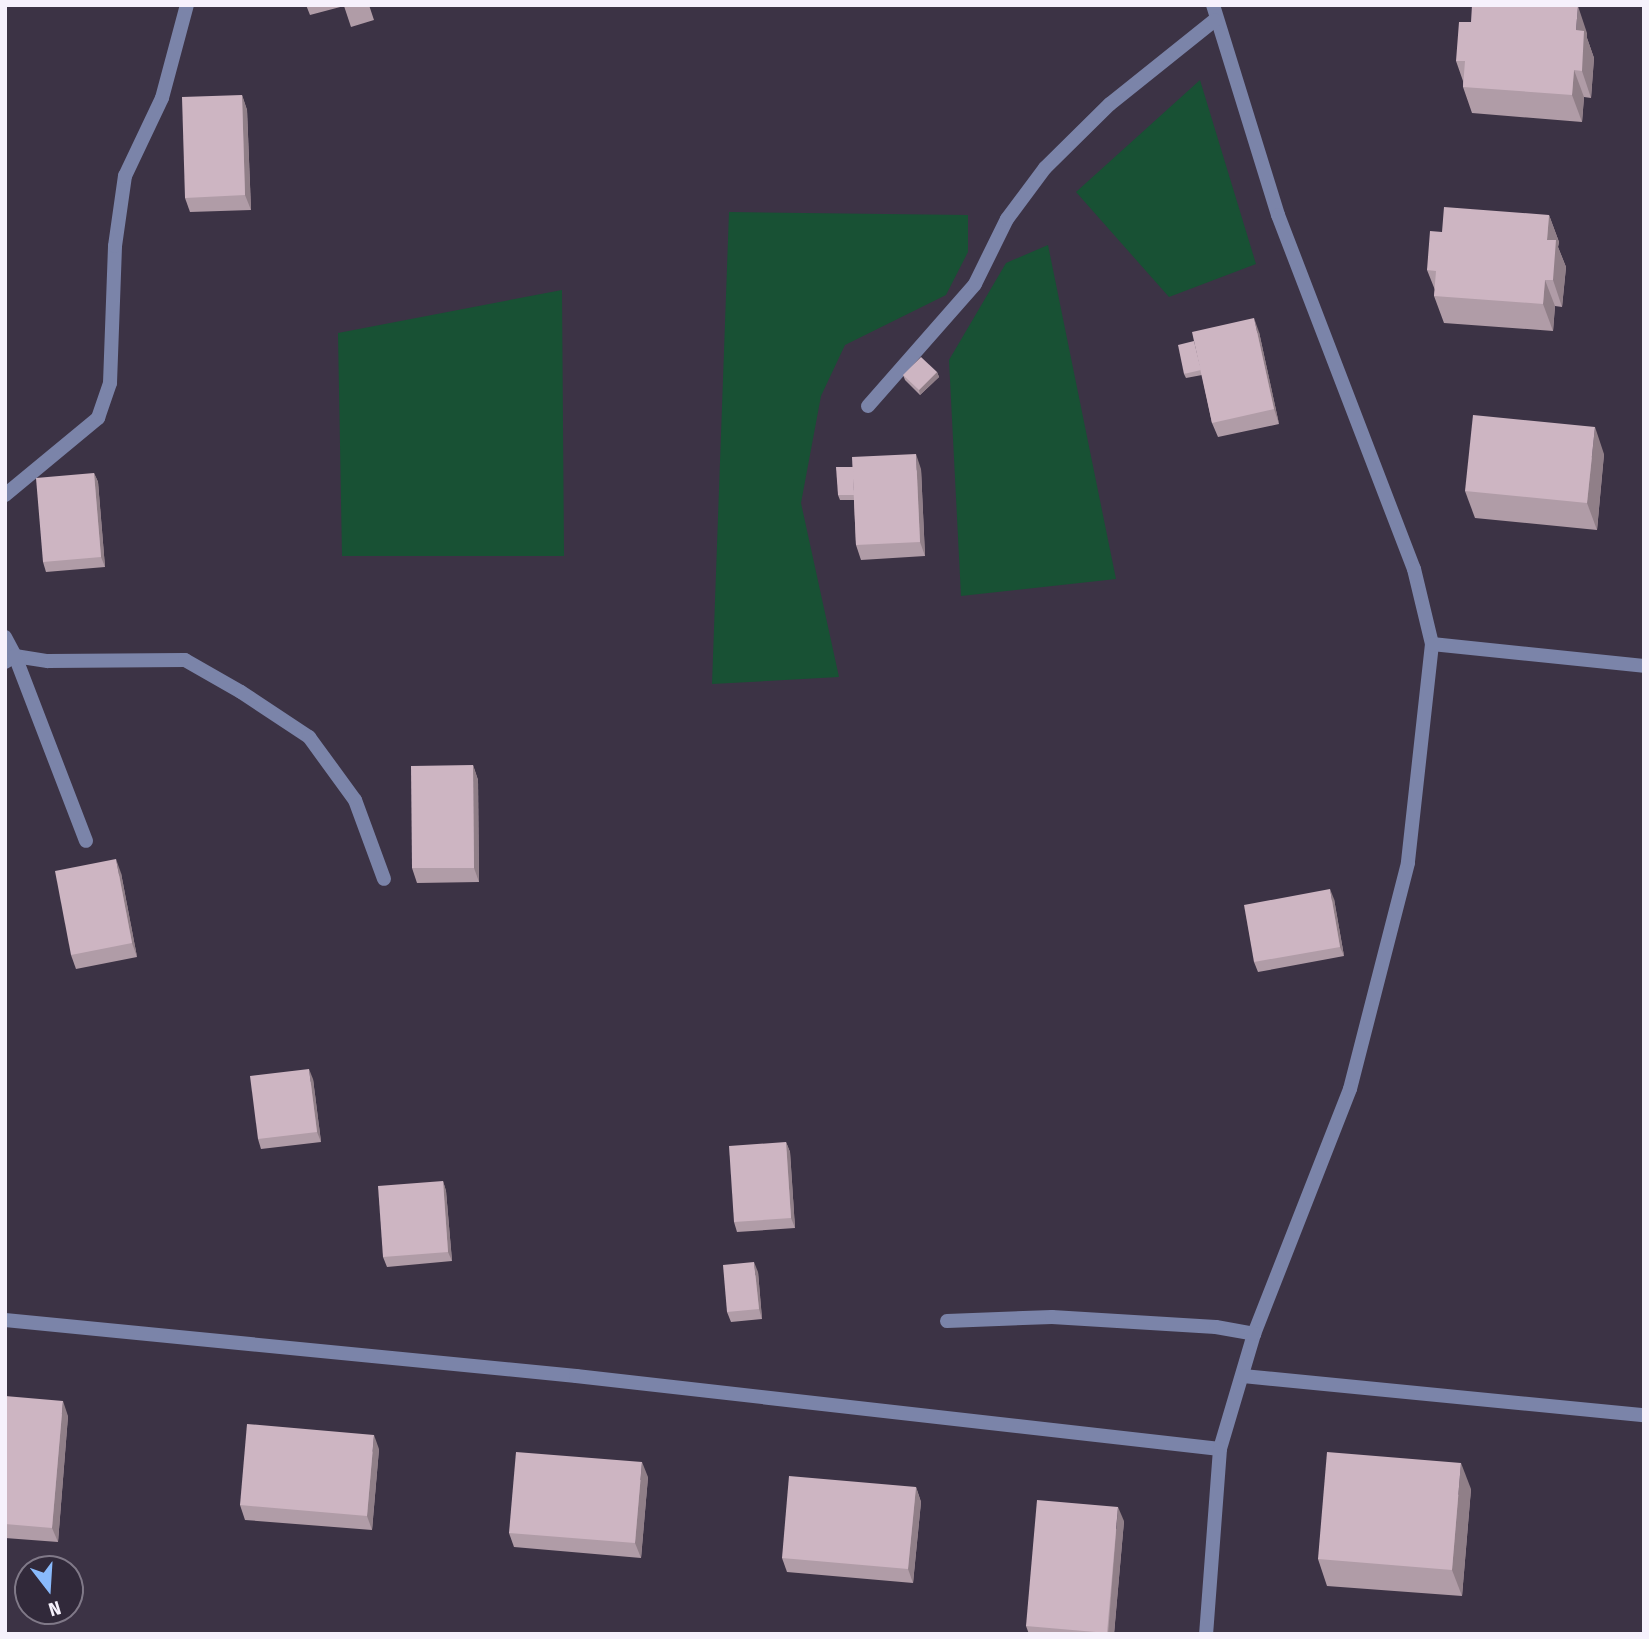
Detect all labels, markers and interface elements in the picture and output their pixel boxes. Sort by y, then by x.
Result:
north arrow [14,1555,84,1625]
text: N [46,1596,64,1621]

